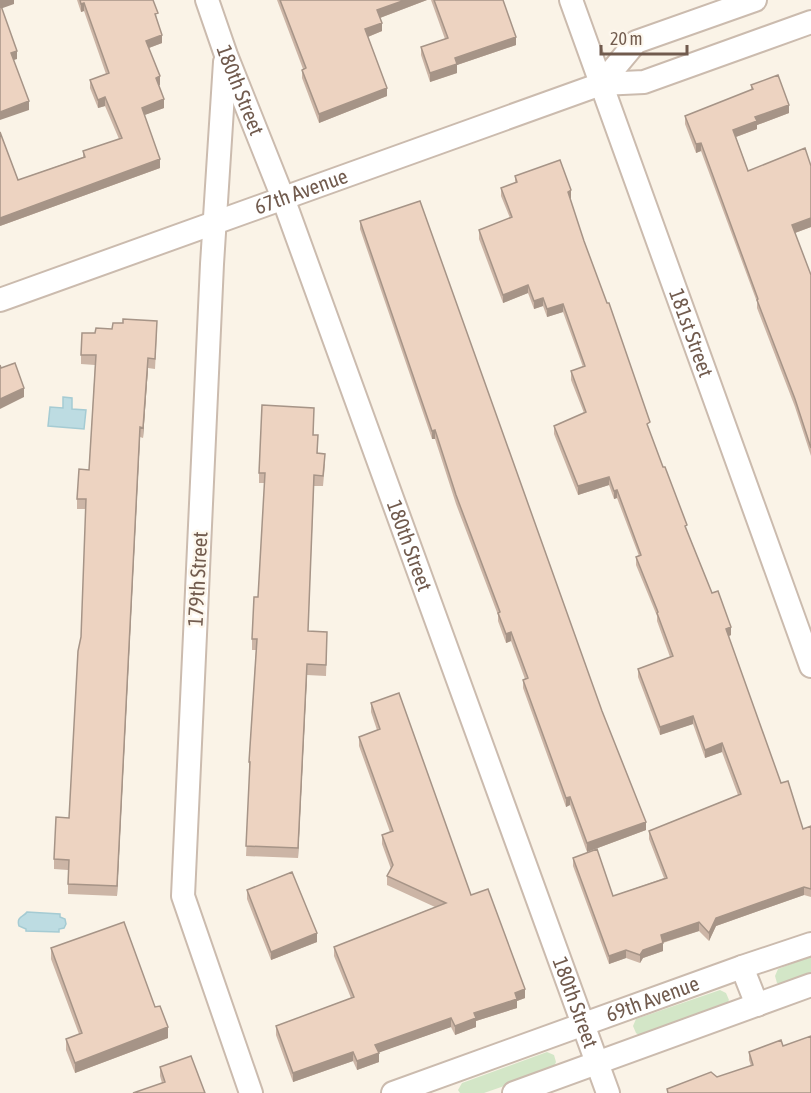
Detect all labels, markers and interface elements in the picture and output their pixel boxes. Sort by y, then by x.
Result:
scale bar [601,18,686,56]
text: 20 m [610,28,642,49]
street label: 180th Street [212,42,270,138]
street label: 67th Avenue [251,163,351,219]
street label: 181st Street [665,285,719,380]
street label: 180th Street [383,497,438,594]
street label: 179th Street [183,531,211,627]
street label: 180th Street [549,953,604,1051]
street label: 69th Avenue [603,971,702,1026]

